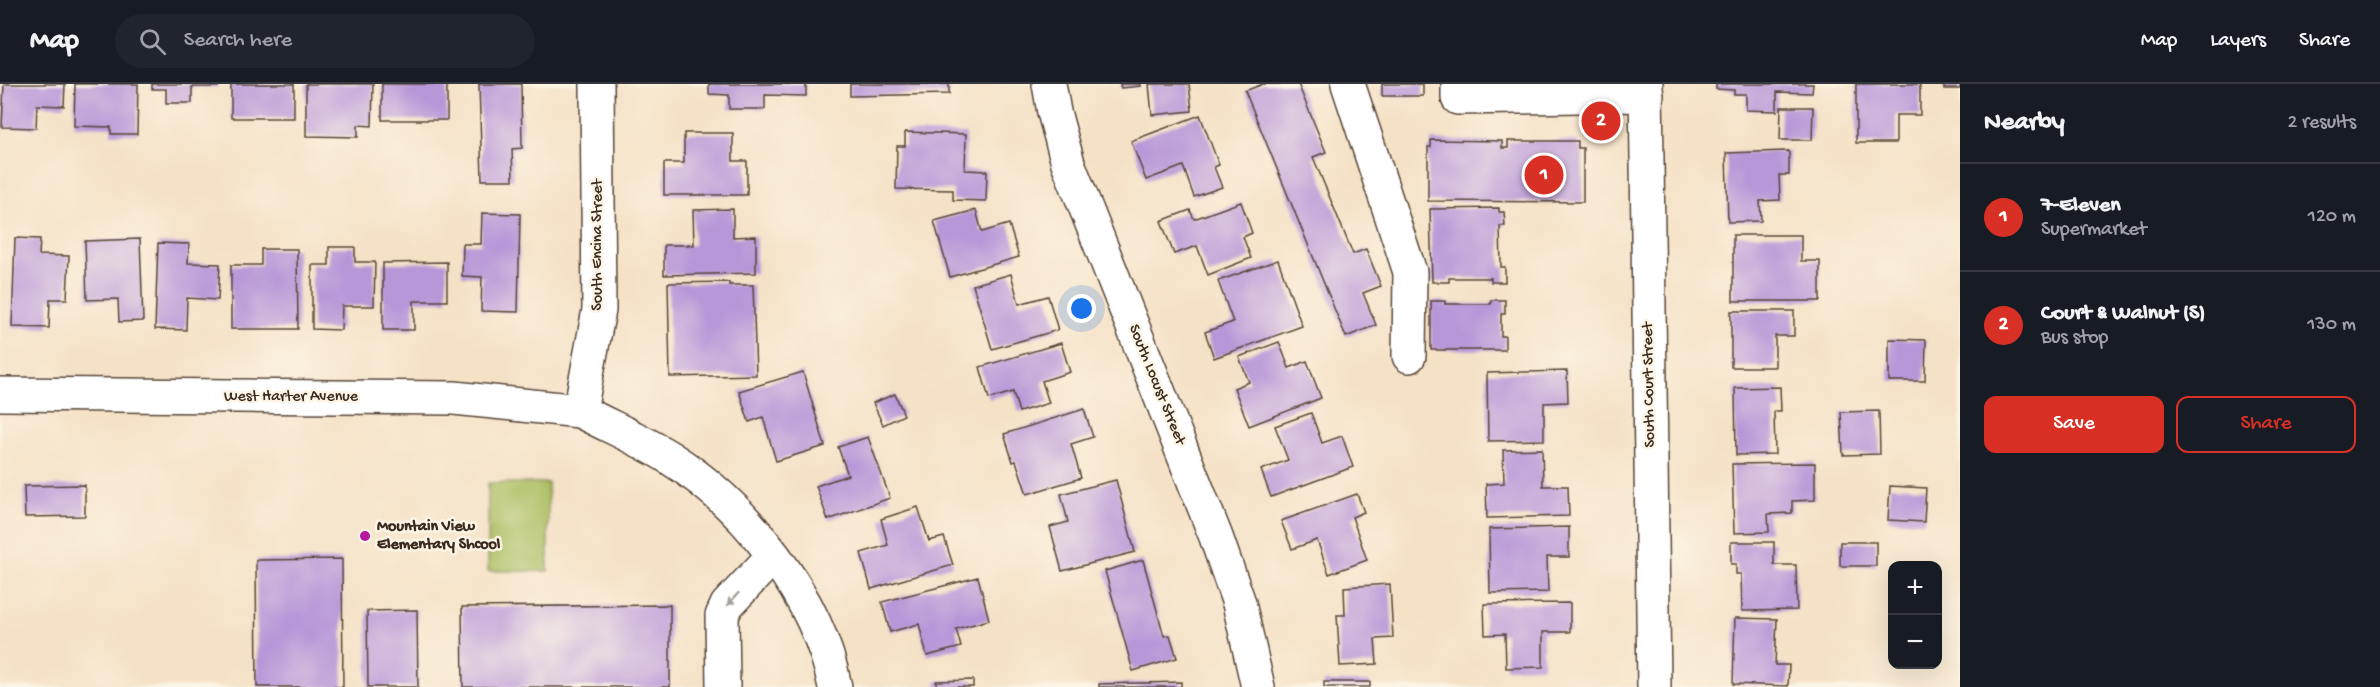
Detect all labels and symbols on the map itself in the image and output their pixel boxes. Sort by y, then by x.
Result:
pin: 2 [1582,99,1620,144]
pin: 1 [1524,152,1564,197]
street label: South Encina Street [589,178,608,311]
your location [1067,294,1096,323]
street label: South Court Street [1639,321,1661,448]
street label: South Locust Street [1123,322,1189,449]
street label: West Harter Avenue [224,388,359,407]
place label: Mountain View Elementary Shcool [377,518,501,555]
marker: Mountain View Elementary Shcool [358,529,372,543]
one-way arrow [727,591,740,606]

